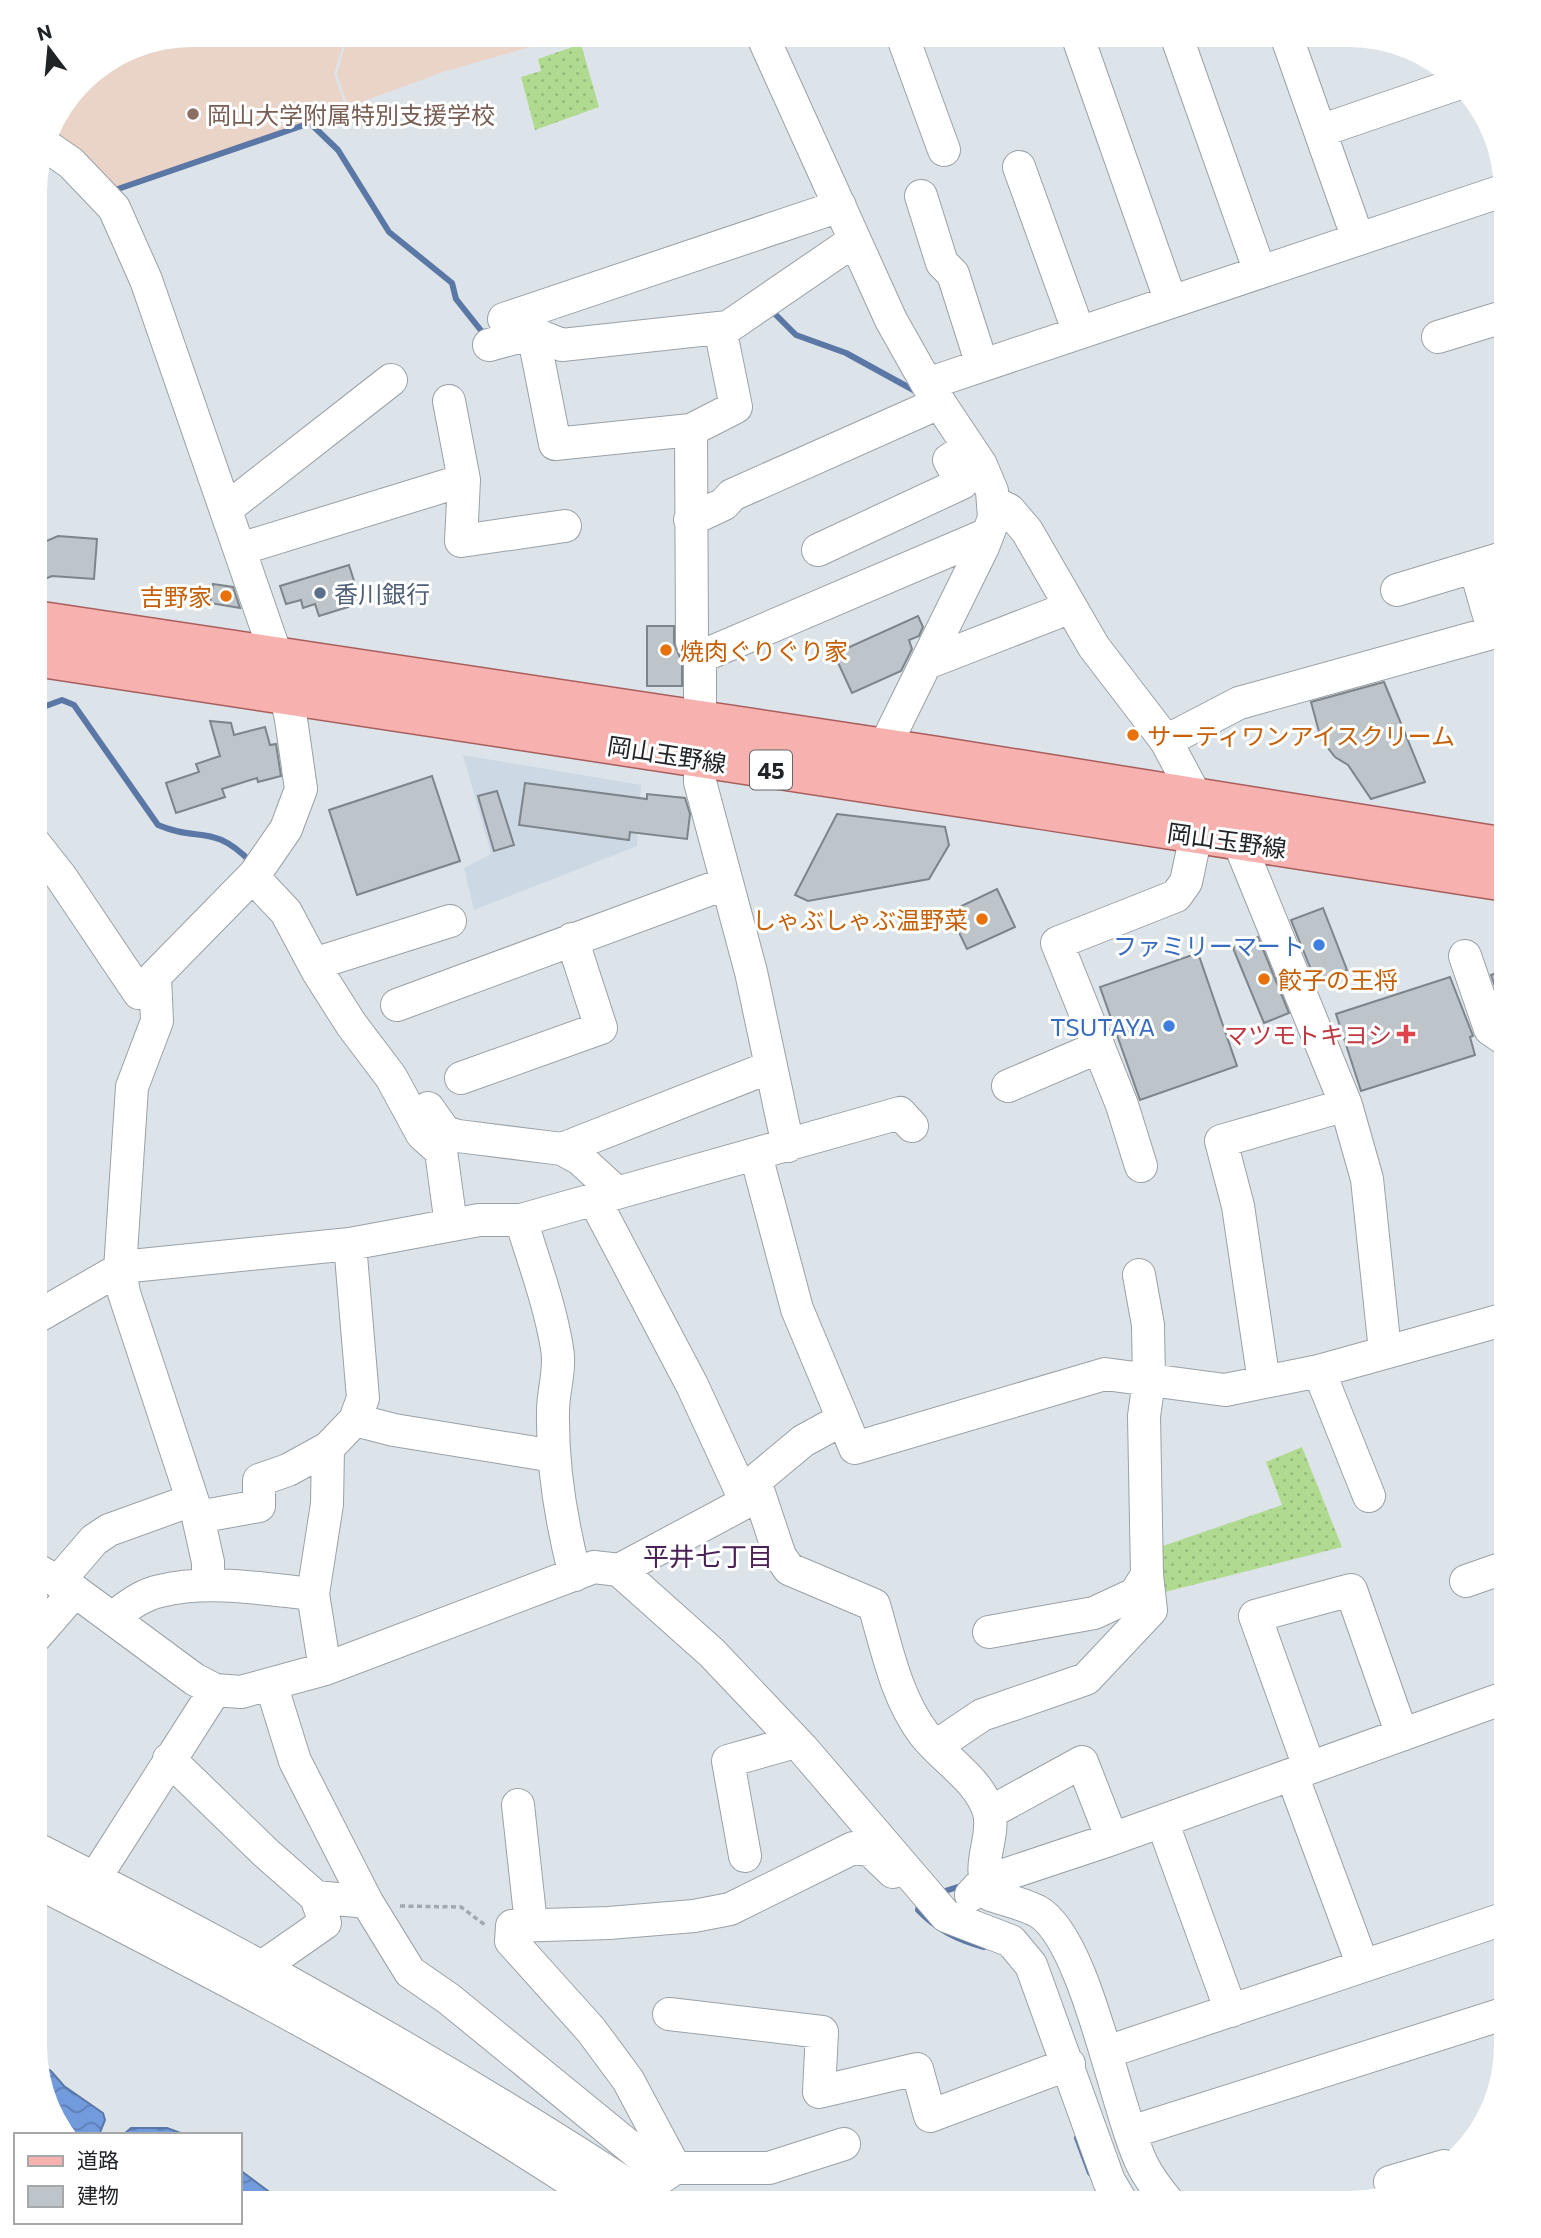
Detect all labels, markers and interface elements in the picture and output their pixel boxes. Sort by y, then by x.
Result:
north arrow [14,14,84,84]
text: N [34,19,54,45]
place label: 岡山大学附属特別支援学校 [207,100,495,129]
marker: 岡山大学附属特別支援学校 [185,106,201,122]
place label: 香川銀行 [334,579,430,608]
place label: 吉野家 [140,582,212,611]
marker: 香川銀行 [312,585,328,601]
marker: 吉野家 [218,588,234,604]
place label: 焼肉ぐりぐり家 [680,636,848,665]
marker: 焼肉ぐりぐり家 [658,642,674,658]
place label: サーティワンアイスクリーム [1147,721,1455,750]
marker: サーティワンアイスクリーム [1125,727,1141,743]
street label: 岡山玉野線 [605,730,729,778]
road number: 45 [750,750,792,790]
street label: 岡山玉野線 [1166,817,1288,863]
place label: しゃぶしゃぶ温野菜 [752,905,968,934]
marker: しゃぶしゃぶ温野菜 [974,911,990,927]
place label: ファミリーマート [1113,931,1305,960]
marker: ファミリーマート [1311,937,1327,953]
place label: 餃子の王将 [1278,965,1398,994]
marker: 餃子の王将 [1256,971,1272,987]
place label: TSUTAYA [1050,1012,1155,1041]
marker: TSUTAYA [1161,1018,1177,1034]
place label: マツモトキヨシ [1224,1020,1392,1049]
marker: マツモトキヨシ [1398,1026,1414,1042]
district label: 平井七丁目 [643,1540,773,1571]
legend [14,2133,242,2224]
text: 道路 [77,2147,119,2172]
text: 建物 [77,2182,119,2207]

